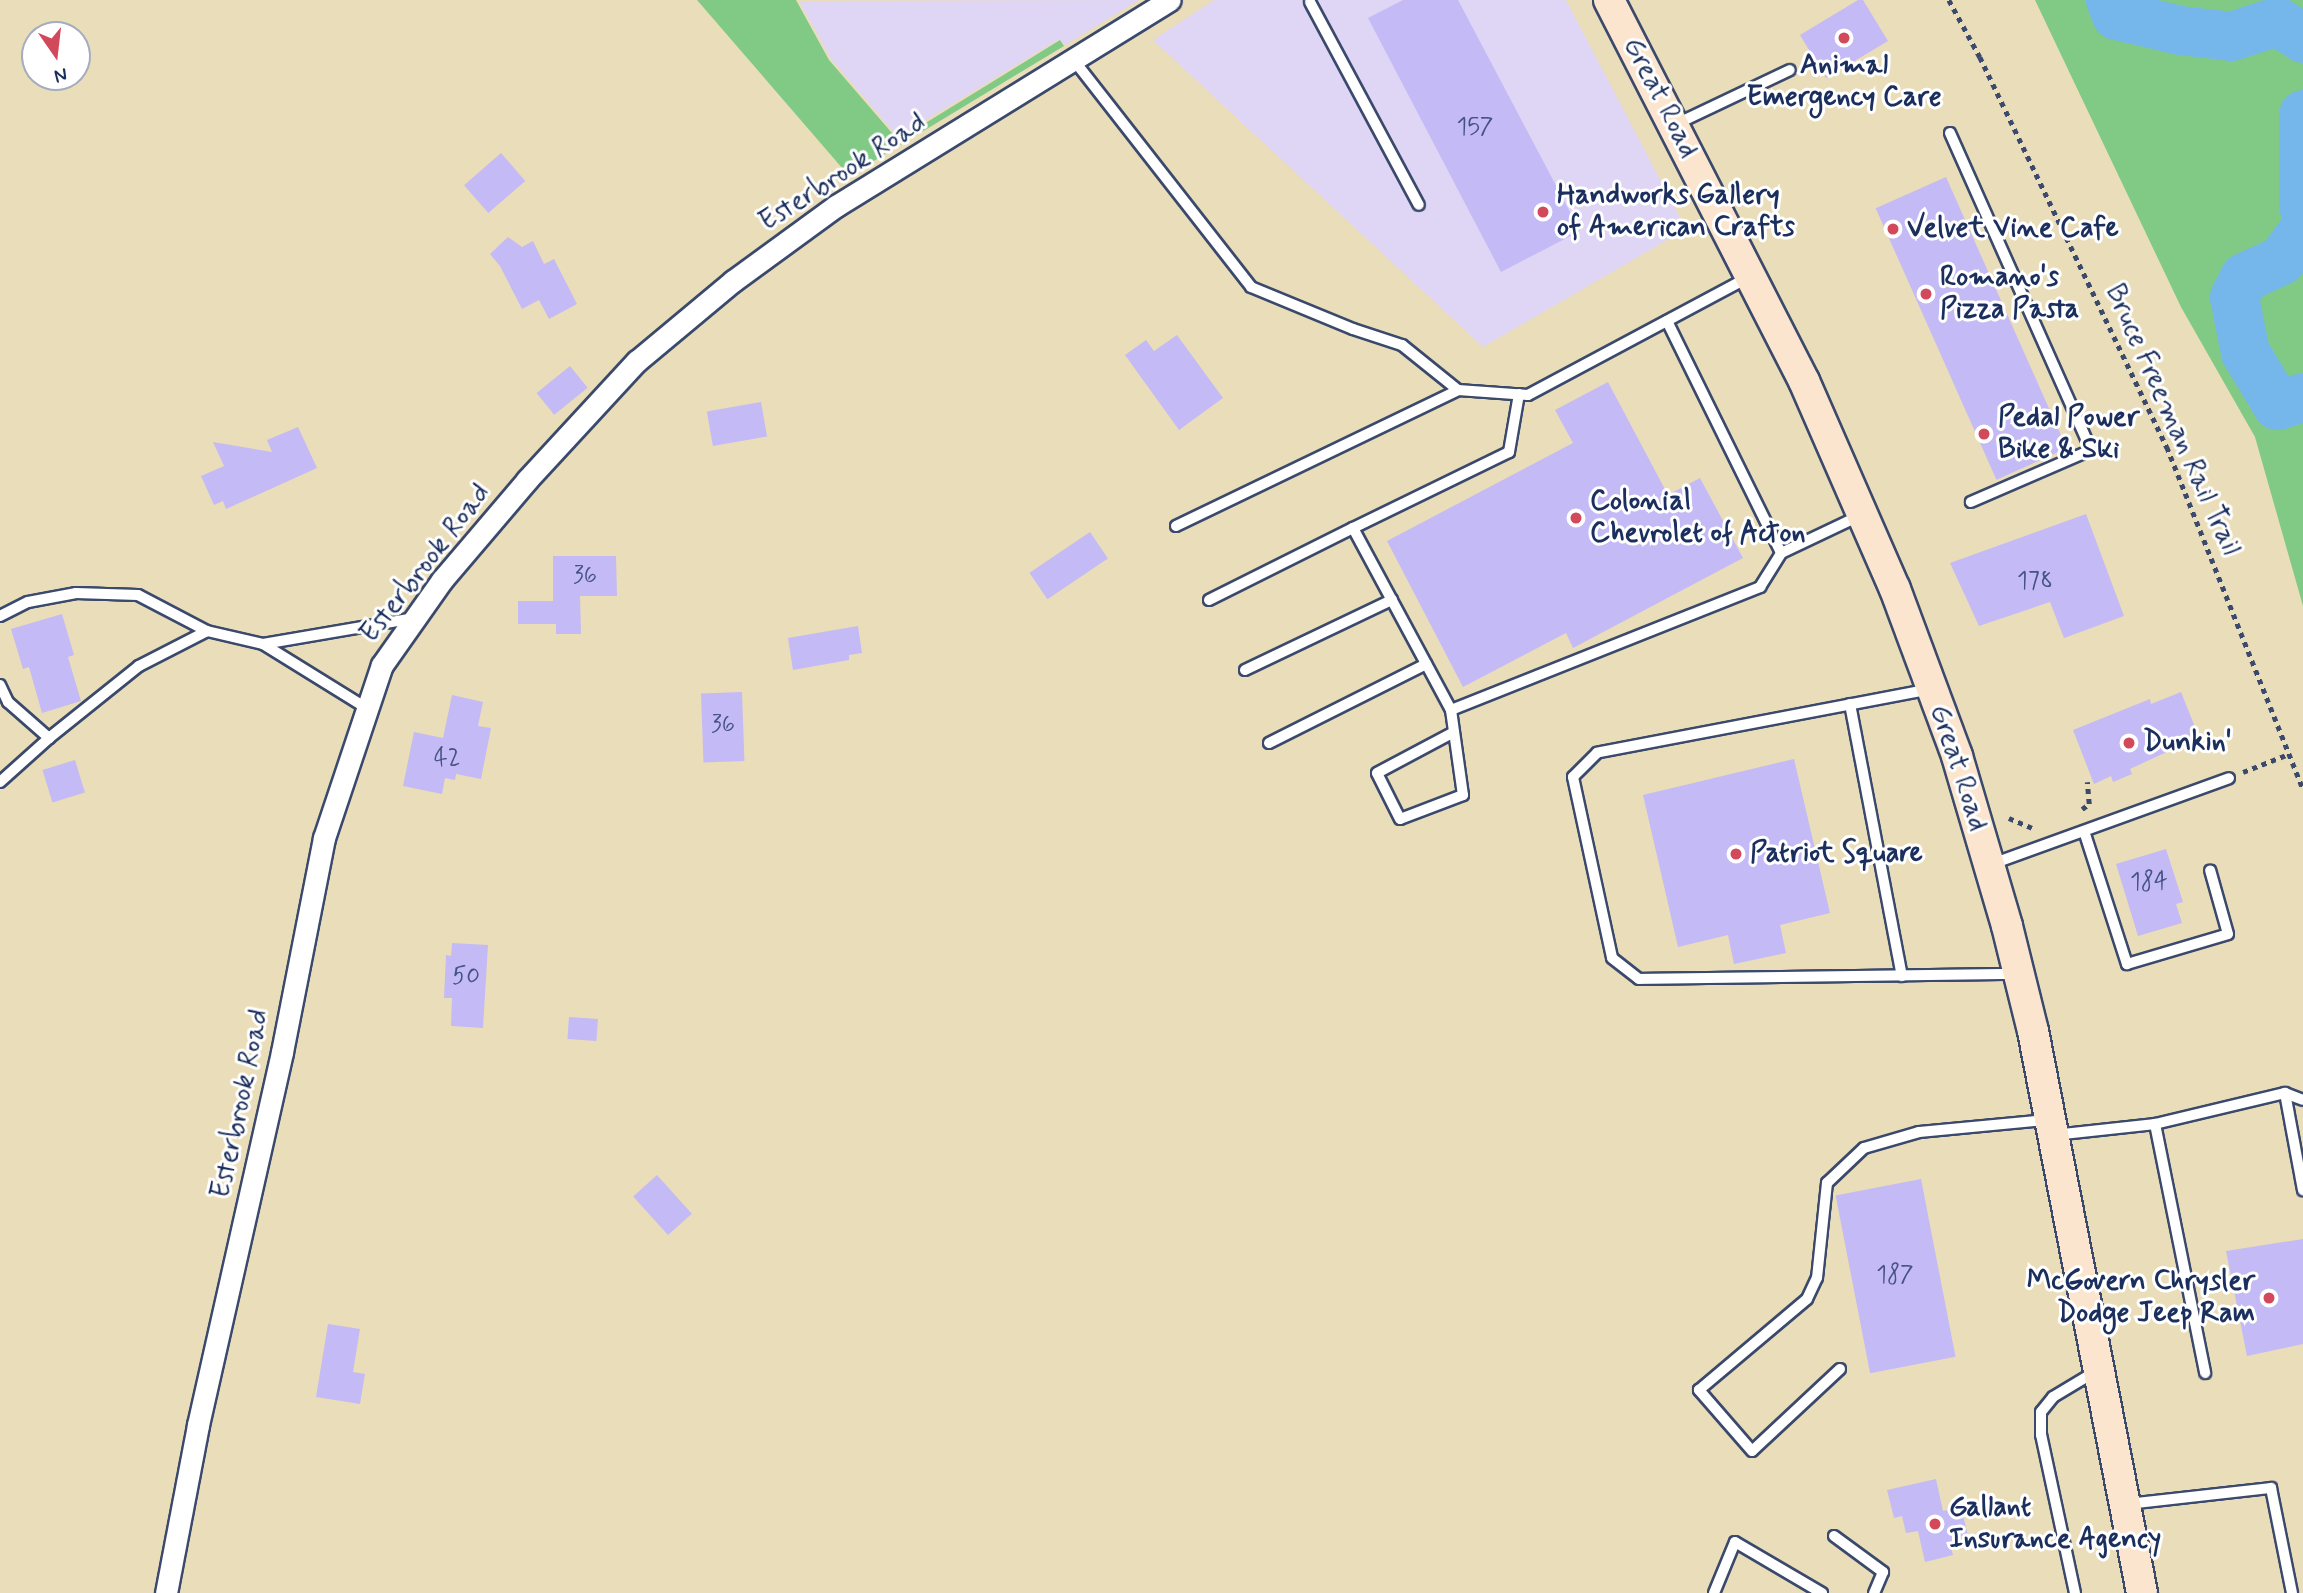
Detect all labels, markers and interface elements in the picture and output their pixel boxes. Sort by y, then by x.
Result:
north arrow [21,21,91,91]
marker: Animal Emergency Care [1836,30,1852,46]
street label: Great Road [1615,32,1705,164]
place label: Animal Emergency Care [1746,49,1942,115]
text: N [52,61,70,89]
street label: Esterbrook Road [754,107,932,239]
house number: 157 [1457,114,1493,142]
place label: Handworks Gallery of American Crafts [1557,179,1792,245]
marker: Handworks Gallery of American Crafts [1535,204,1551,220]
place label: Velvet Vine Cafe [1907,212,2112,246]
marker: Velvet Vine Cafe [1885,221,1901,237]
place label: Romano's Pizza Pasta [1940,261,2076,327]
street label: Bruce Freeman Rail Trail [2097,278,2247,562]
marker: Romano's Pizza Pasta [1918,286,1934,302]
place label: Pedal Power Bike & Ski [1998,401,2136,467]
marker: Pedal Power Bike & Ski [1976,426,1992,442]
street label: Esterbrook Road [354,479,498,649]
place label: Colonial Chevrolet of Acton [1590,485,1807,551]
marker: Colonial Chevrolet of Acton [1568,510,1584,526]
house number: 36 [573,562,597,590]
house number: 178 [2017,568,2053,596]
street label: Great Road [1922,700,1994,836]
house number: 36 [711,711,735,739]
place label: Dunkin' [2143,726,2232,760]
marker: Dunkin' [2121,735,2137,751]
house number: 42 [434,745,460,773]
place label: Patriot Square [1750,837,1924,871]
marker: Patriot Square [1728,846,1744,862]
house number: 184 [2130,869,2168,897]
house number: 50 [452,963,480,991]
street label: Esterbrook Road [205,1008,277,1200]
house number: 187 [1876,1262,1914,1290]
place label: McGovern Chrysler Dodge Jeep Ram [2024,1265,2255,1331]
marker: McGovern Chrysler Dodge Jeep Ram [2261,1290,2277,1306]
place label: Gallant Insurance Agency [1949,1491,2161,1557]
marker: Gallant Insurance Agency [1927,1516,1943,1532]

